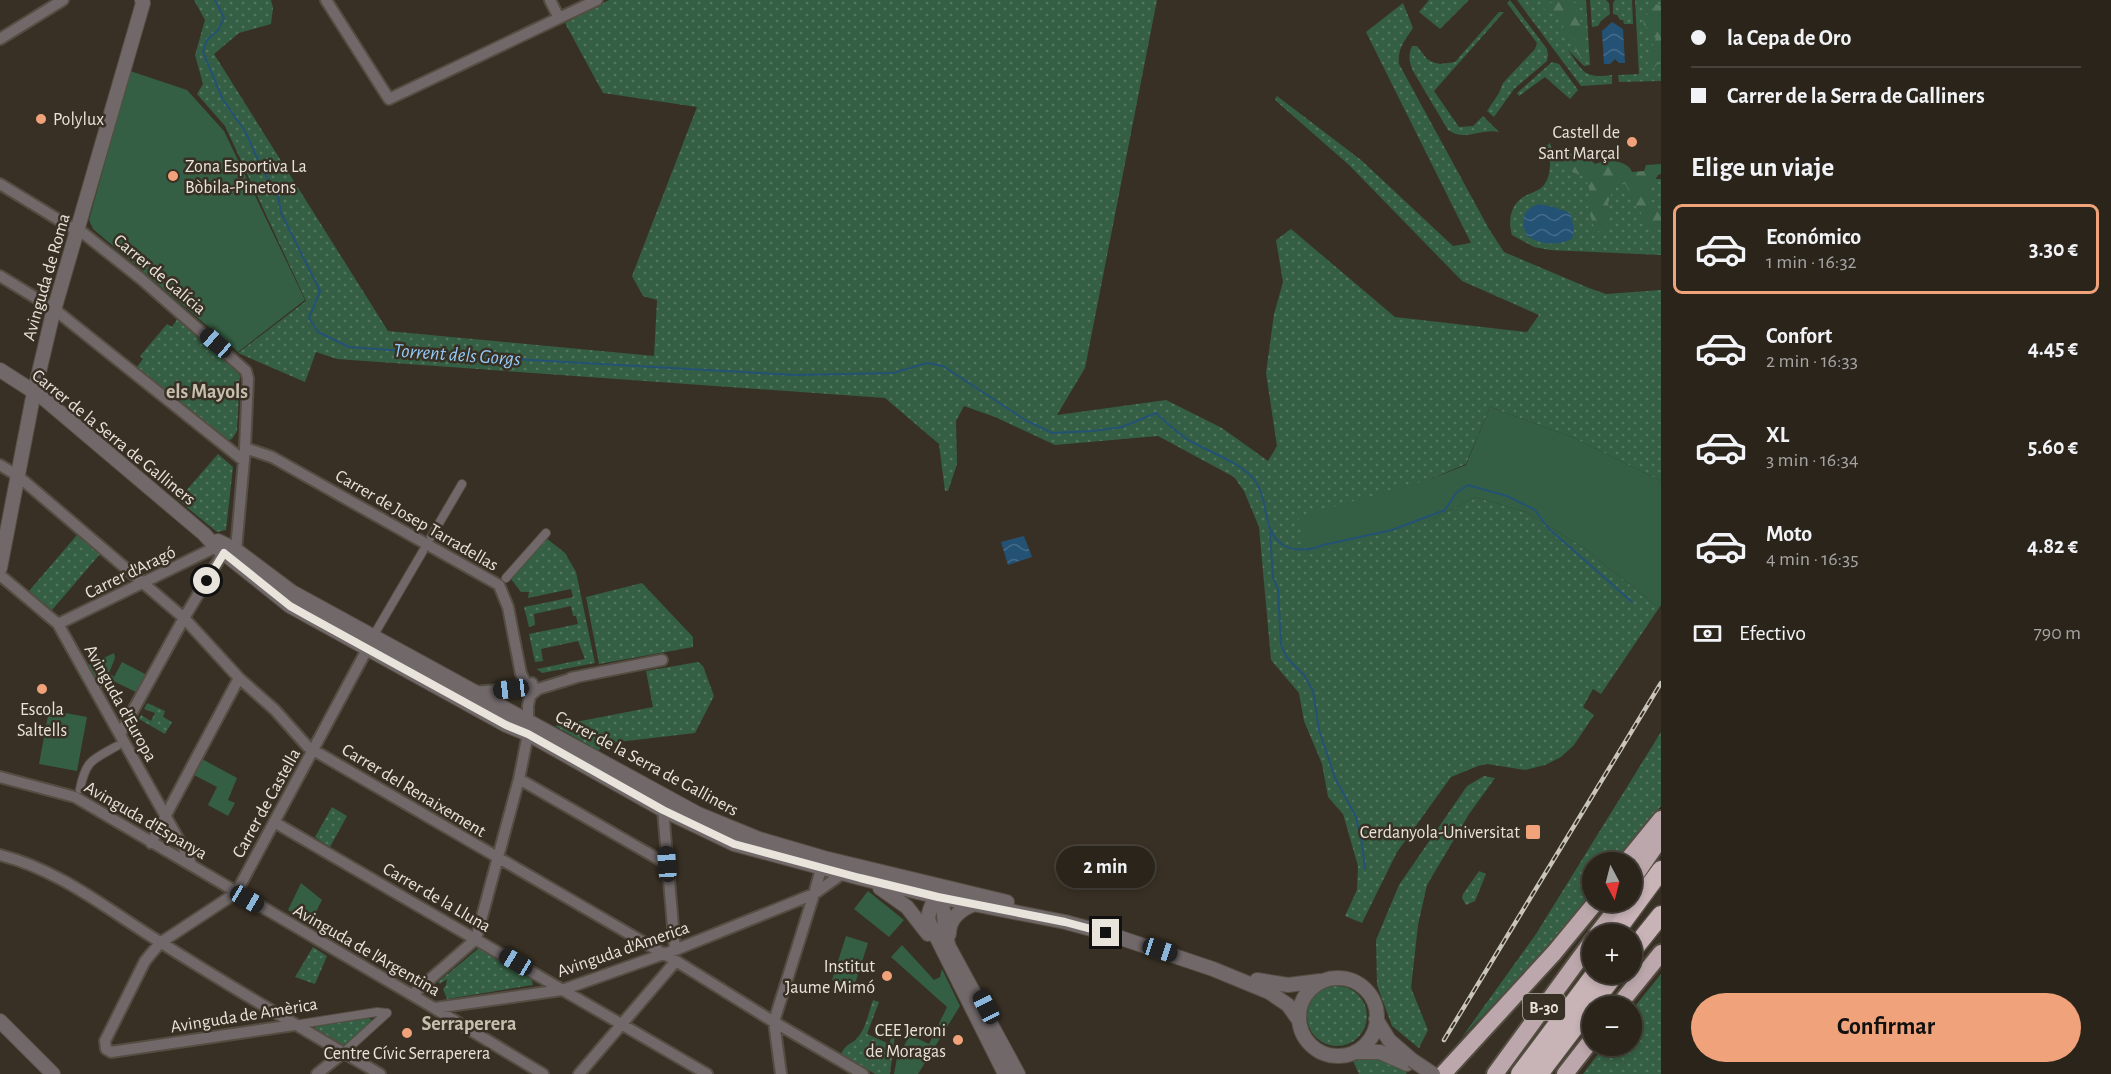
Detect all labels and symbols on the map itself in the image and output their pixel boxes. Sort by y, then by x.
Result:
place label: Polylux [53,111,104,129]
marker: Polylux [34,112,48,126]
place label: Castell de Sant Marçal [1538,124,1620,163]
marker: Castell de Sant Marçal [1625,135,1639,149]
place label: Zona Esportiva La Bòbila-Pinetons [185,158,307,197]
marker: Zona Esportiva La Bòbila-Pinetons [166,169,180,183]
street label: Avinguda de Roma [20,212,74,343]
street label: Carrer de Galícia [110,231,209,318]
car [197,324,235,362]
water label: Torrent dels Gorgs [393,341,522,369]
street label: Carrer de la Serra de Galliners [28,366,199,509]
district label: els Mayols [166,382,248,402]
street label: Carrer de Josep Tarradellas [332,467,501,575]
street label: Carrer d'Aragó [82,543,179,603]
route start [193,567,220,594]
street label: Avinguda d'Europa [81,642,160,765]
car [492,678,530,700]
marker: Escola Saltells [35,682,49,696]
place label: Escola Saltells [17,701,67,740]
street label: Carrer de la Serra de Galliners [552,708,741,820]
street label: Carrer del Renaixement [338,741,489,841]
street label: Carrer de Castella [229,746,304,861]
street label: Avinguda d'Espanya [81,778,210,863]
marker: Cerdanyola-Universitat [1524,823,1542,841]
place label: Cerdanyola-Universitat [1360,824,1520,842]
car [657,845,677,883]
callout: 2 min [1056,846,1156,888]
north arrow [1582,852,1642,912]
street label: Carrer de la Lluna [380,860,493,936]
car [227,882,267,916]
street label: Avinguda de l'Argentina [290,902,443,1000]
street label: Avinguda d'America [555,919,692,981]
route end [1092,919,1119,946]
car [1140,936,1180,964]
car [496,945,536,979]
place label: Institut Jaume Mimó [785,958,875,997]
marker: Institut Jaume Mimó [880,969,894,983]
car [970,987,1002,1027]
road number: B-30 [1523,994,1565,1020]
street label: Avinguda de Amèrica [169,995,319,1037]
district label: Serraperera [422,1014,517,1034]
place label: CEE Jeroni de Moragas [865,1022,946,1061]
marker: Centre Cívic Serraperera [400,1026,414,1040]
marker: CEE Jeroni de Moragas [951,1033,965,1047]
place label: Centre Cívic Serraperera [324,1045,490,1063]

